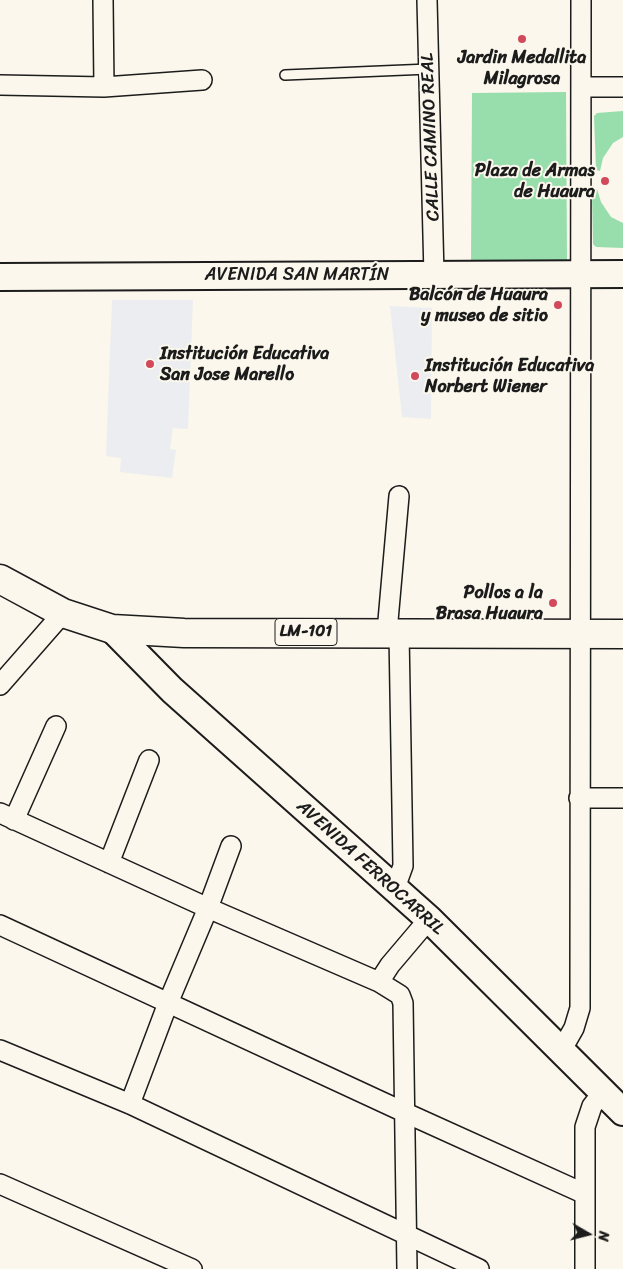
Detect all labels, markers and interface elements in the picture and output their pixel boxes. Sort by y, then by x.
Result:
marker: Jardin Medallita Milagrosa [516,33,528,45]
place label: Jardin Medallita Milagrosa [458,47,586,90]
street label: CALLE CAMINO REAL [417,53,445,221]
place label: Plaza de Armas de Huaura [475,160,595,202]
marker: Plaza de Armas de Huaura [599,175,611,187]
street label: AVENIDA SAN MARTÍN [205,264,389,286]
place label: Balcón de Huaura y museo de sitio [409,284,548,326]
marker: Balcón de Huaura y museo de sitio [552,299,564,311]
place label: Institución Educativa San Jose Marello [160,343,329,386]
place label: Institución Educativa Norbert Wiener [425,355,594,398]
marker: Institución Educativa San Jose Marello [144,358,156,370]
marker: Institución Educativa Norbert Wiener [409,370,421,382]
place label: Pollos a la Brasa Huaura [436,582,543,624]
marker: Pollos a la Brasa Huaura [547,597,559,609]
road number: LM-101 [275,618,337,646]
street label: AVENIDA FERROCARRIL [292,796,448,940]
north arrow [563,1209,613,1259]
text: N [590,1230,616,1243]

